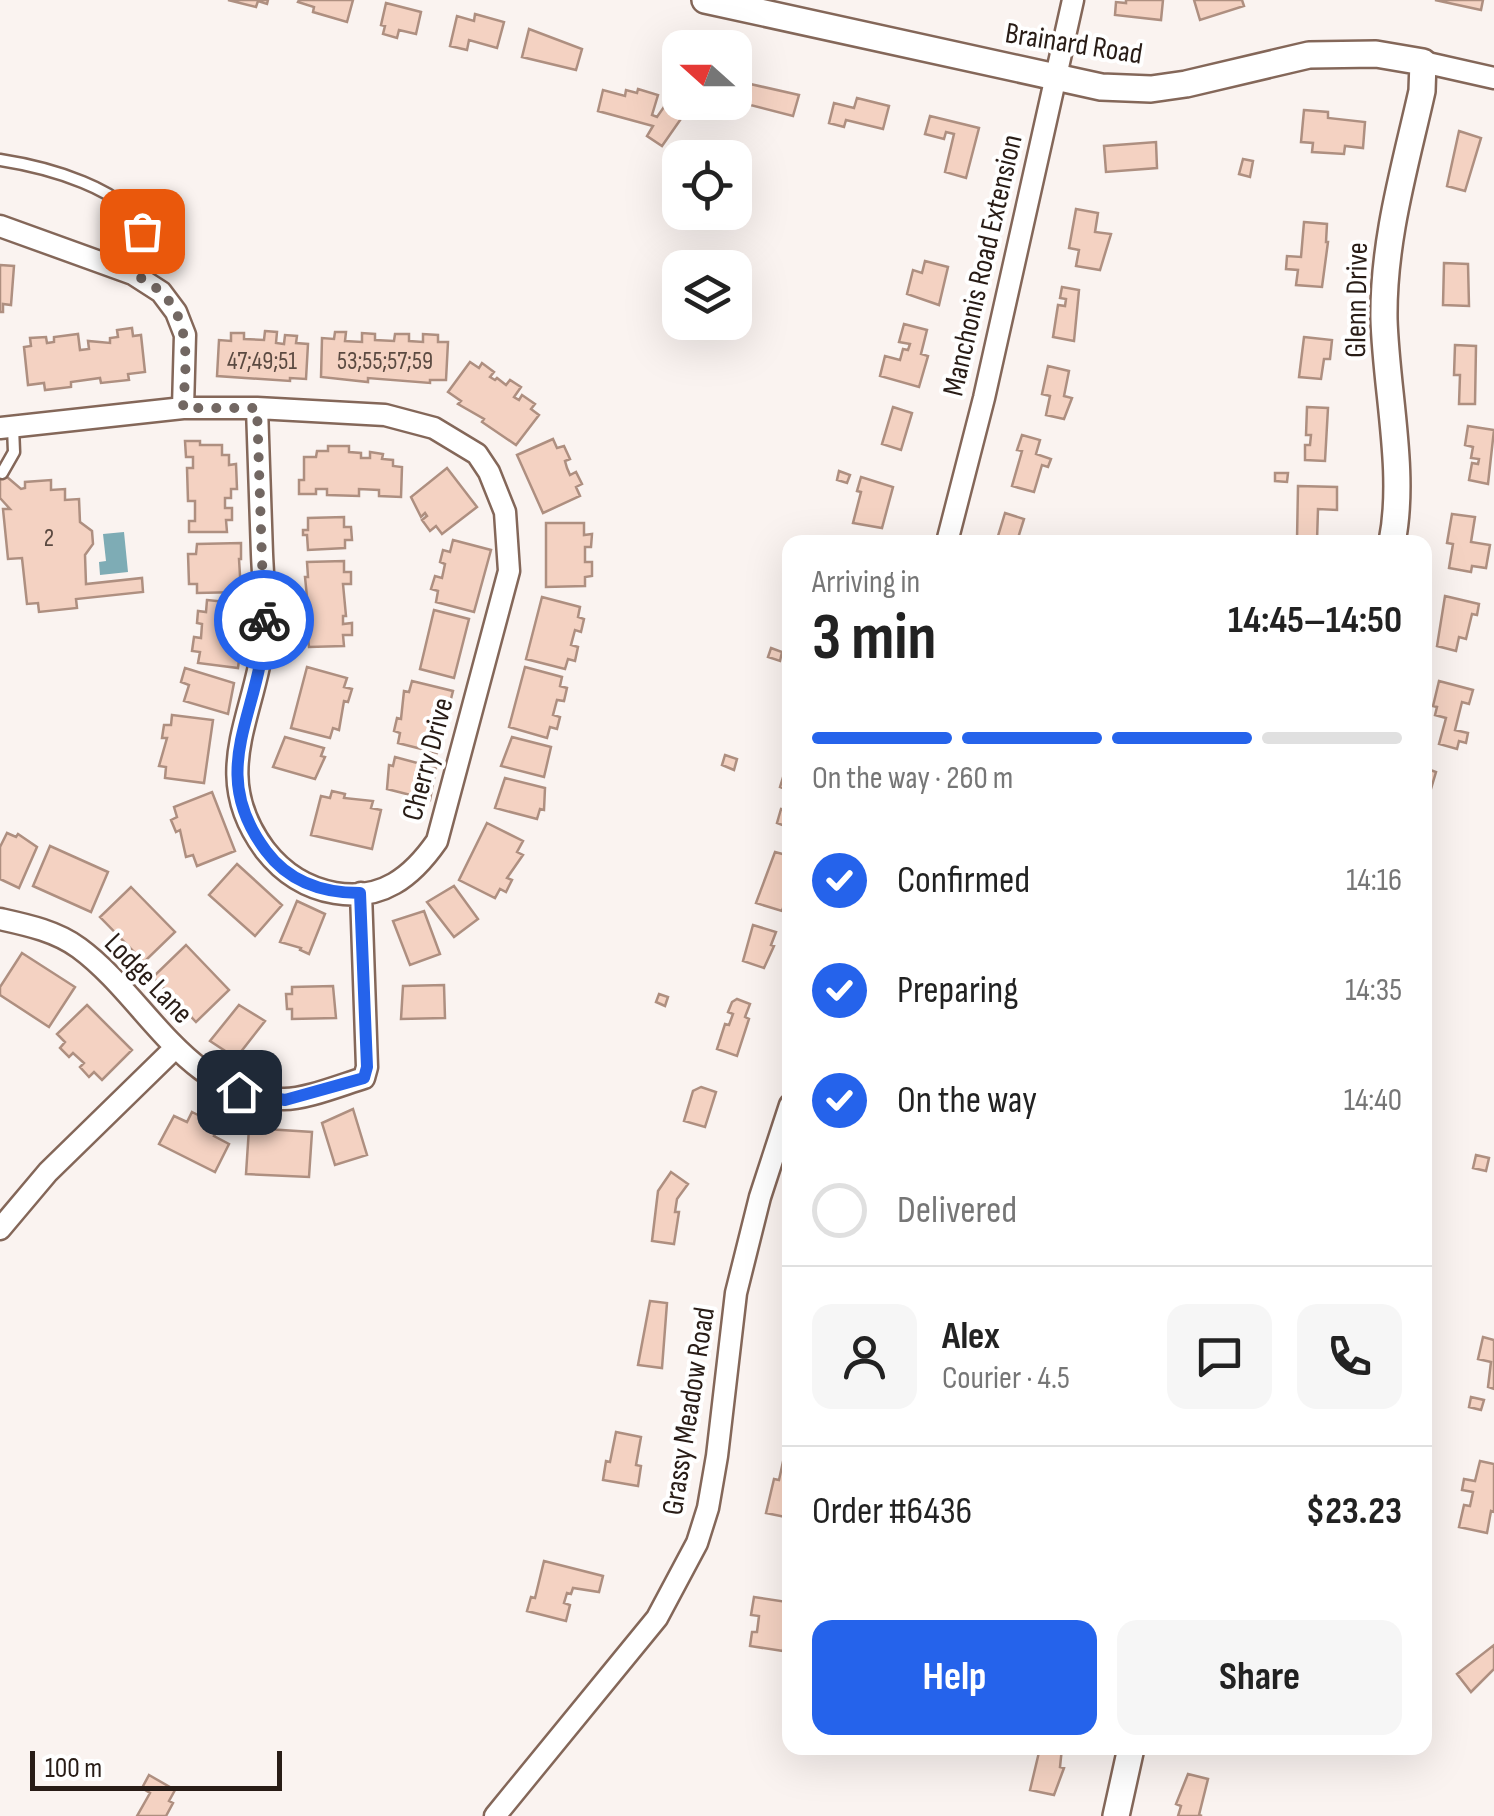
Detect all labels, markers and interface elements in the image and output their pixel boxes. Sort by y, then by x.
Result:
street label: Brainard Road [1003,15,1145,73]
north arrow [662,30,752,120]
map controls [662,30,752,340]
street label: Manchonis Road Extension [935,131,1031,399]
button: locate [662,140,752,230]
pin [100,189,185,274]
icon: bag [115,204,170,259]
street label: Glenn Drive [1338,242,1376,358]
button: layers [662,250,752,340]
house number: 47;49;51 [227,346,297,377]
house number: 53;55;57;59 [337,346,433,377]
house number: 2 [44,523,54,554]
text: Arriving in [812,563,920,602]
courier [214,570,314,670]
icon: bike [237,593,292,648]
text: 14:45–14:50 [1228,598,1402,643]
text: 3 min [812,600,936,678]
street label: Cherry Drive [394,694,462,825]
text: On the way · 260 m [812,759,1013,798]
icon: check [812,853,867,908]
text: Confirmed [897,858,1030,903]
text: 14:16 [1346,861,1402,900]
street label: Lodge Lane [96,926,200,1031]
icon: check [812,963,867,1018]
text: Preparing [897,968,1018,1013]
text: 14:35 [1345,971,1402,1010]
pin [197,1050,282,1135]
icon: home [212,1065,267,1120]
icon: check [812,1073,867,1128]
text: On the way [897,1078,1037,1123]
text: 14:40 [1344,1081,1402,1120]
text: Delivered [897,1188,1017,1233]
button: person [812,1304,917,1409]
button: chat [1167,1304,1272,1409]
button: phone [1297,1304,1402,1409]
street label: Grassy Meadow Road [655,1305,723,1518]
text: Alex [942,1314,1000,1359]
text: Courier · 4.5 [942,1359,1070,1398]
text: Order #6436 [812,1489,972,1534]
text: $23.23 [1306,1489,1402,1534]
button: Help [812,1620,1097,1735]
button: Share [1117,1620,1402,1735]
scale bar [30,1746,282,1790]
text: 100 m [45,1752,102,1785]

